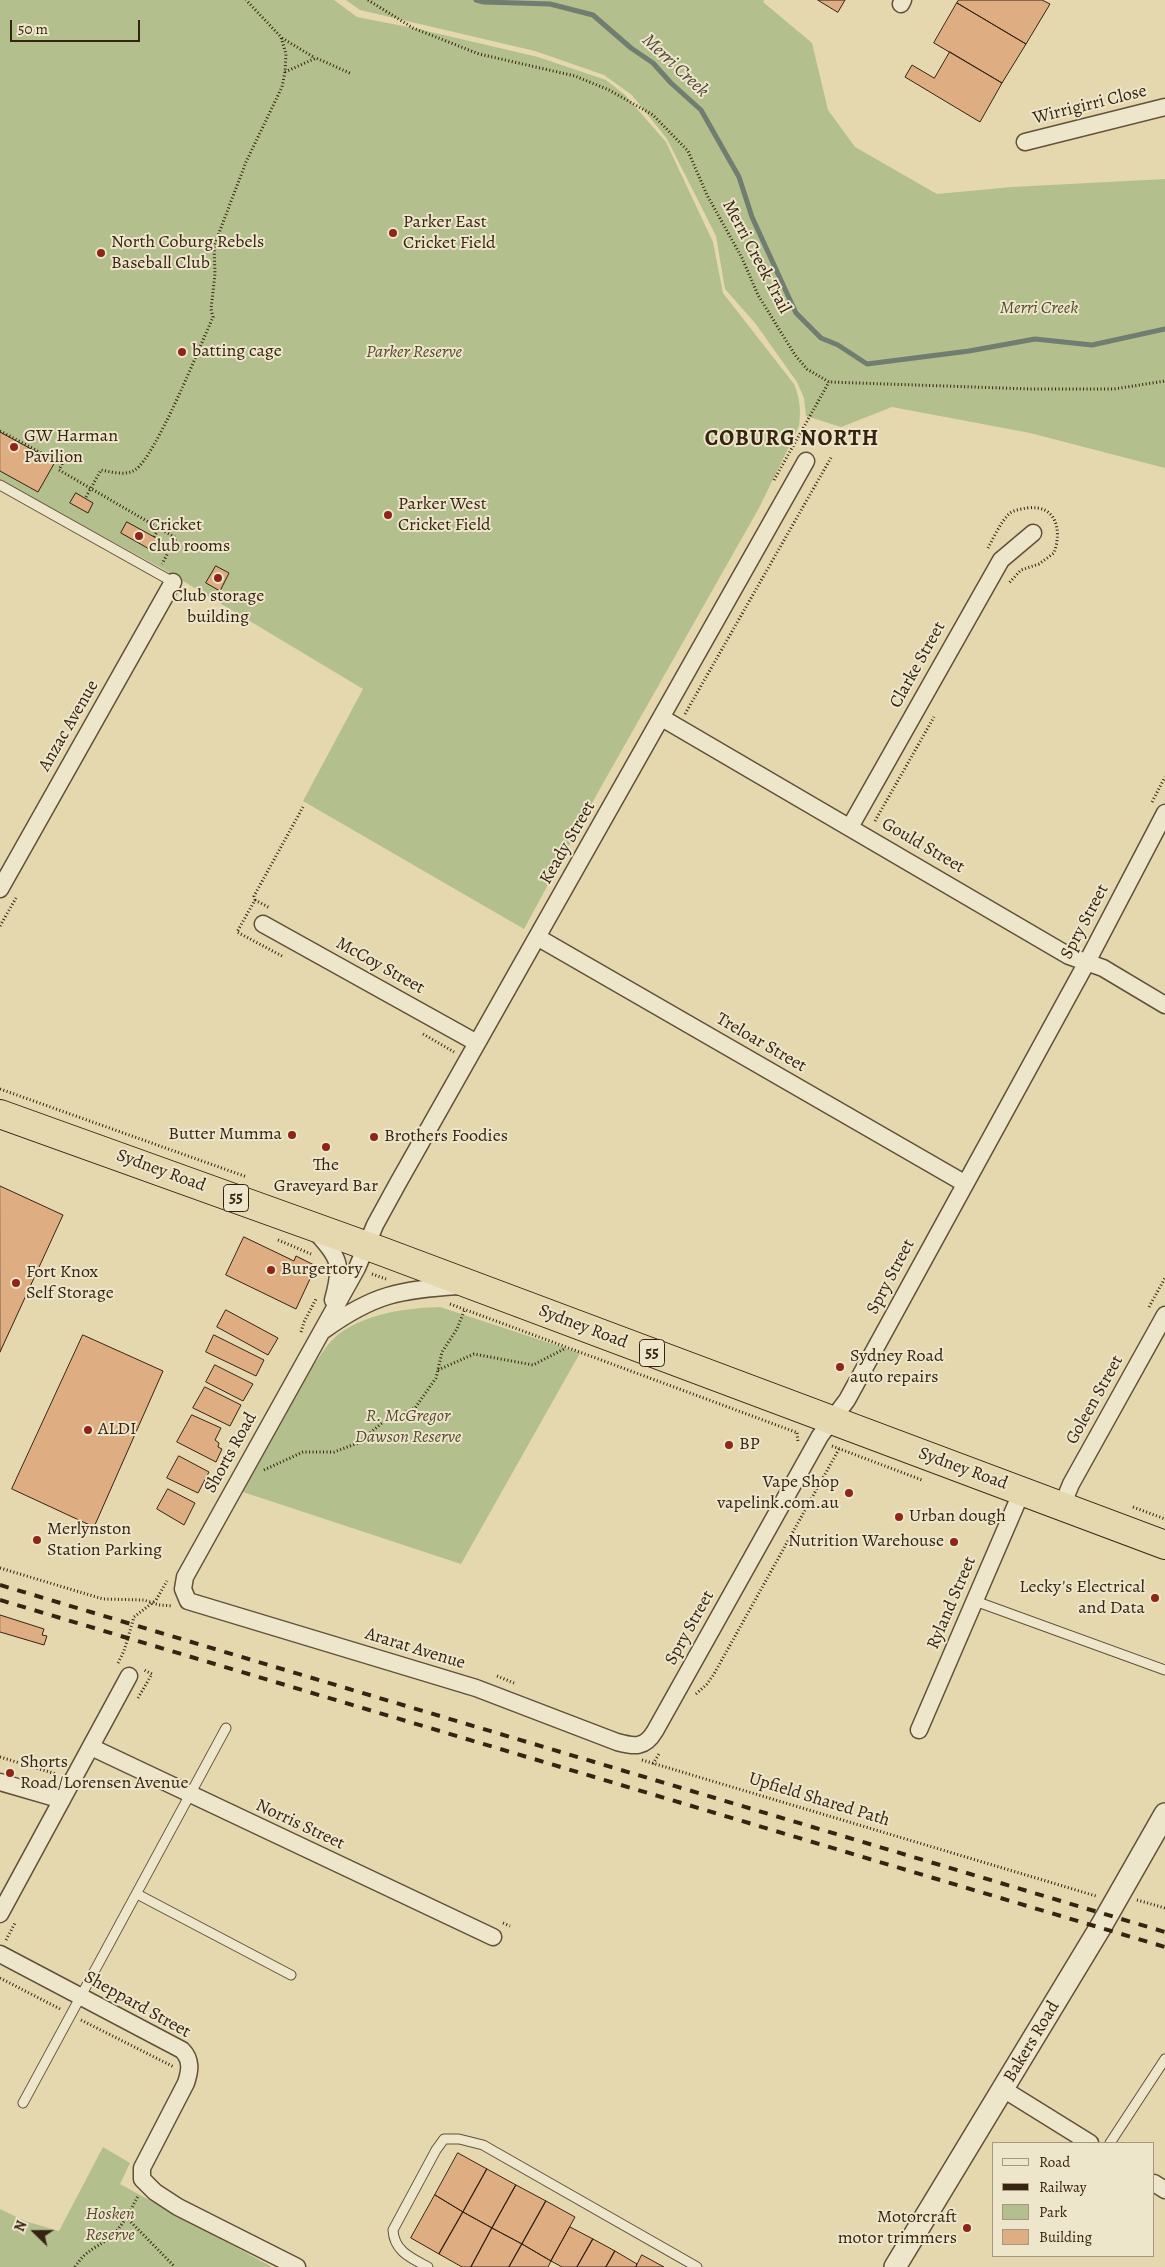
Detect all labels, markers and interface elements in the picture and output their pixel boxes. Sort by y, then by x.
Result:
scale bar [12,10,142,42]
text: 50 m [18,19,48,39]
water label: Merri Creek [637,29,713,103]
street label: Wirrigirri Close [1031,80,1149,130]
street label: Merri Creek Trail [717,197,795,317]
place label: Parker East Cricket Field [403,212,496,254]
marker: Parker East Cricket Field [387,227,399,239]
place label: North Coburg Rebels Baseball Club [111,232,264,274]
marker: North Coburg Rebels Baseball Club [95,247,107,259]
park label: Merri Creek [1000,298,1078,320]
place label: batting cage [192,341,282,363]
park label: Parker Reserve [366,342,462,364]
marker: batting cage [176,346,188,358]
place label: GW Harman Pavilion [24,426,118,468]
district label: COBURG NORTH [703,427,881,453]
marker: GW Harman Pavilion [8,441,20,453]
place label: Parker West Cricket Field [398,494,491,536]
marker: Parker West Cricket Field [382,509,394,521]
place label: Cricket club rooms [149,515,230,558]
marker: Cricket club rooms [133,530,145,542]
marker: Club storage building [212,572,224,584]
place label: Club storage building [172,586,264,628]
street label: Clarke Street [885,618,951,712]
street label: Anzac Avenue [34,677,104,775]
street label: Keady Street [535,797,601,889]
street label: Gould Street [878,814,968,878]
street label: Spry Street [1056,881,1114,963]
street label: McCoy Street [332,933,428,999]
street label: Treloar Street [712,1009,810,1077]
place label: Butter Mumma [168,1124,282,1146]
place label: Brothers Foodies [384,1126,508,1148]
marker: Butter Mumma [286,1129,298,1141]
marker: Brothers Foodies [368,1131,380,1143]
marker: The Graveyard Bar [320,1141,332,1153]
street label: Sydney Road [113,1145,209,1197]
place label: The Graveyard Bar [274,1155,378,1198]
road number: 55 [224,1184,248,1212]
street label: Spry Street [862,1236,920,1318]
place label: Burgertory [281,1259,362,1281]
place label: Fort Knox Self Storage [26,1262,114,1304]
marker: Burgertory [265,1264,277,1276]
marker: Fort Knox Self Storage [10,1277,22,1289]
street label: Sydney Road [535,1300,631,1354]
road number: 55 [640,1340,664,1366]
place label: Sydney Road auto repairs [850,1346,944,1388]
street label: Goleen Street [1062,1352,1128,1448]
marker: Sydney Road auto repairs [834,1361,846,1373]
park label: R. McGregor Dawson Reserve [355,1406,461,1448]
street label: Shorts Road [200,1409,262,1497]
place label: ALDI [98,1419,136,1441]
marker: ALDI [82,1424,94,1436]
place label: BP [739,1434,760,1456]
marker: BP [723,1439,735,1451]
street label: Sydney Road [915,1443,1011,1495]
place label: Vape Shop vapelink.com.au [717,1472,839,1515]
marker: Vape Shop vapelink.com.au [843,1487,855,1499]
place label: Urban dough [909,1506,1006,1528]
marker: Urban dough [893,1511,905,1523]
place label: Merlynston Station Parking [47,1519,162,1562]
place label: Nutrition Warehouse [788,1531,944,1553]
marker: Merlynston Station Parking [31,1534,43,1546]
marker: Nutrition Warehouse [948,1536,960,1548]
street label: Ryland Street [923,1553,981,1653]
place label: Lecky's Electrical and Data [1019,1577,1145,1620]
street label: Spry Street [661,1587,719,1669]
marker: Lecky's Electrical and Data [1149,1592,1161,1604]
street label: Ararat Avenue [362,1624,468,1674]
place label: Shorts Road/Lorensen Avenue [20,1752,188,1795]
marker: Shorts Road/Lorensen Avenue [4,1767,16,1779]
street label: Upfield Shared Path [746,1768,892,1832]
street label: Norris Street [252,1795,348,1855]
street label: Sheppard Street [80,1967,194,2043]
street label: Bakers Road [999,1997,1065,2087]
legend [992,2142,1155,2257]
text: Road [1039,2152,1070,2172]
text: Railway [1039,2177,1086,2197]
text: Park [1039,2202,1067,2222]
park label: Hosken Reserve [85,2204,135,2246]
north arrow [10,2207,60,2257]
place label: Motorcraft motor trimmers [838,2207,957,2250]
text: N [10,2218,31,2234]
marker: Motorcraft motor trimmers [961,2222,973,2234]
text: Building [1039,2227,1092,2247]

